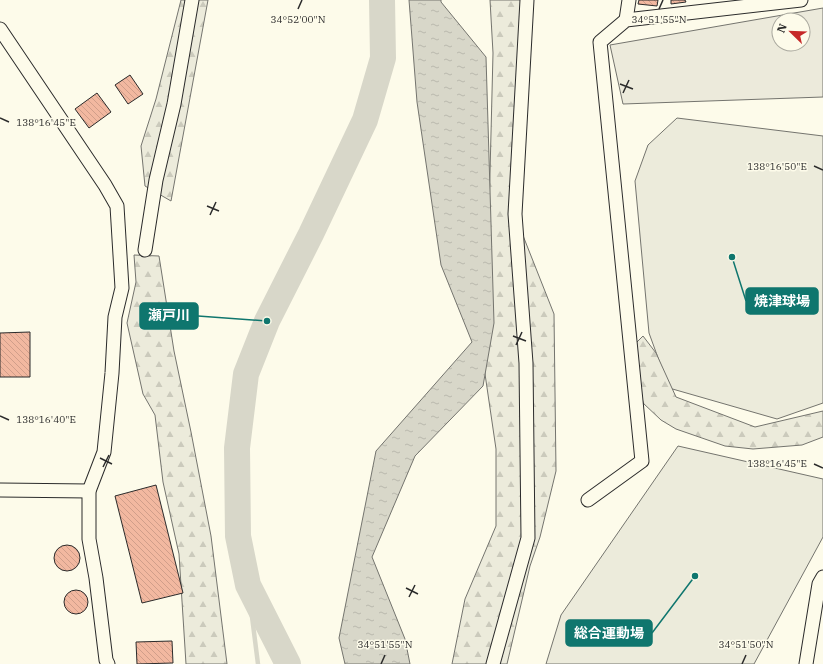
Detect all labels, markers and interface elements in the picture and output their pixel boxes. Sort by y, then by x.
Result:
north arrow [771,12,811,52]
text: 34°52'00"N [271,13,326,26]
text: 34°51'55"N [632,13,687,26]
text: N [774,21,790,35]
text: 138°16'45"E [16,116,76,129]
text: 138°16'50"E [747,160,807,173]
callout: 焼津球場 [746,288,818,314]
text: 焼津球場 [754,292,810,310]
callout: 瀬戸川 [140,303,198,329]
text: 瀬戸川 [148,306,190,324]
text: 138°16'40"E [16,413,76,426]
text: 138°16'45"E [747,457,807,470]
callout: 総合運動場 [566,620,652,646]
text: 総合運動場 [574,624,644,642]
text: 34°51'55"N [358,638,413,651]
text: 34°51'50"N [719,638,774,651]

